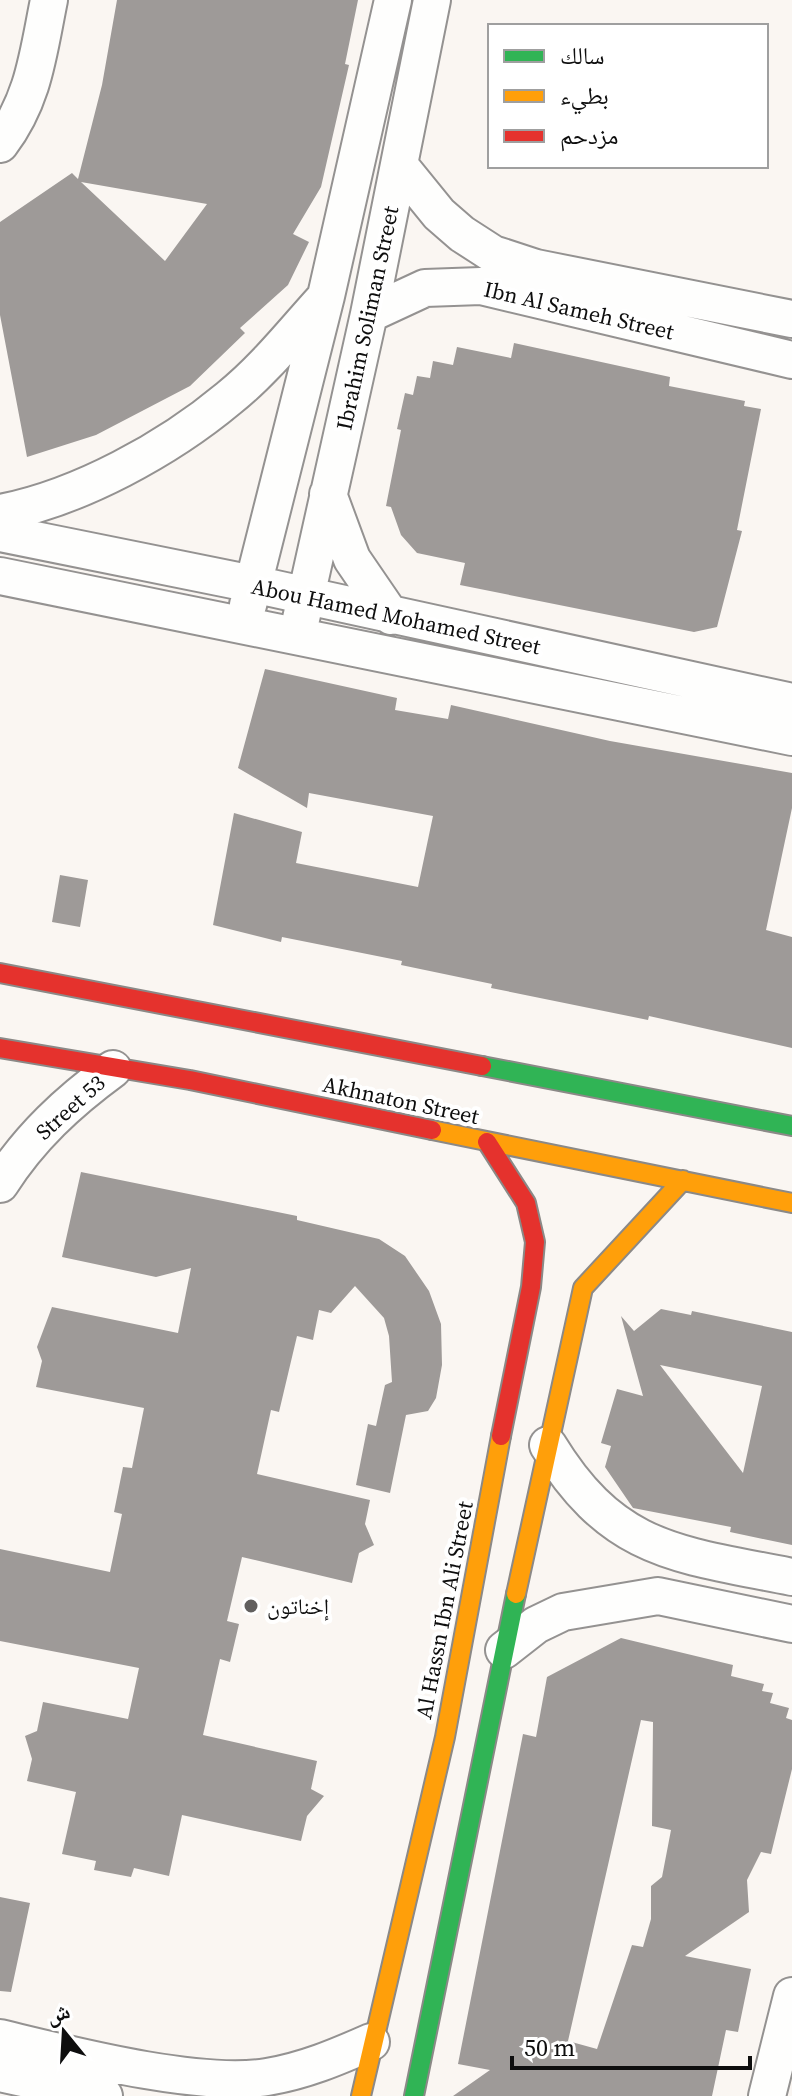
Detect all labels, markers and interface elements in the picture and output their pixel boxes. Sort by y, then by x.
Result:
legend [488,24,768,168]
text: سالك [560,39,605,72]
text: بطيء [560,79,609,115]
text: مزدحم [560,119,619,152]
street label: Ibrahim Soliman Street [329,202,406,433]
street label: Ibn Al Sameh Street [481,274,678,347]
street label: Abou Hamed Mohamed Street [249,571,544,661]
street label: Street 53 [29,1068,111,1146]
street label: Akhnaton Street [320,1069,483,1131]
street label: Al Hassn Ibn Ali Street [408,1498,480,1721]
place label: إخناتون [267,1591,329,1621]
marker: إخناتون [242,1597,260,1615]
north arrow [24,1992,104,2072]
text: ش [42,1995,74,2031]
scale bar [512,2020,750,2070]
text: 50 m [524,2031,575,2064]

